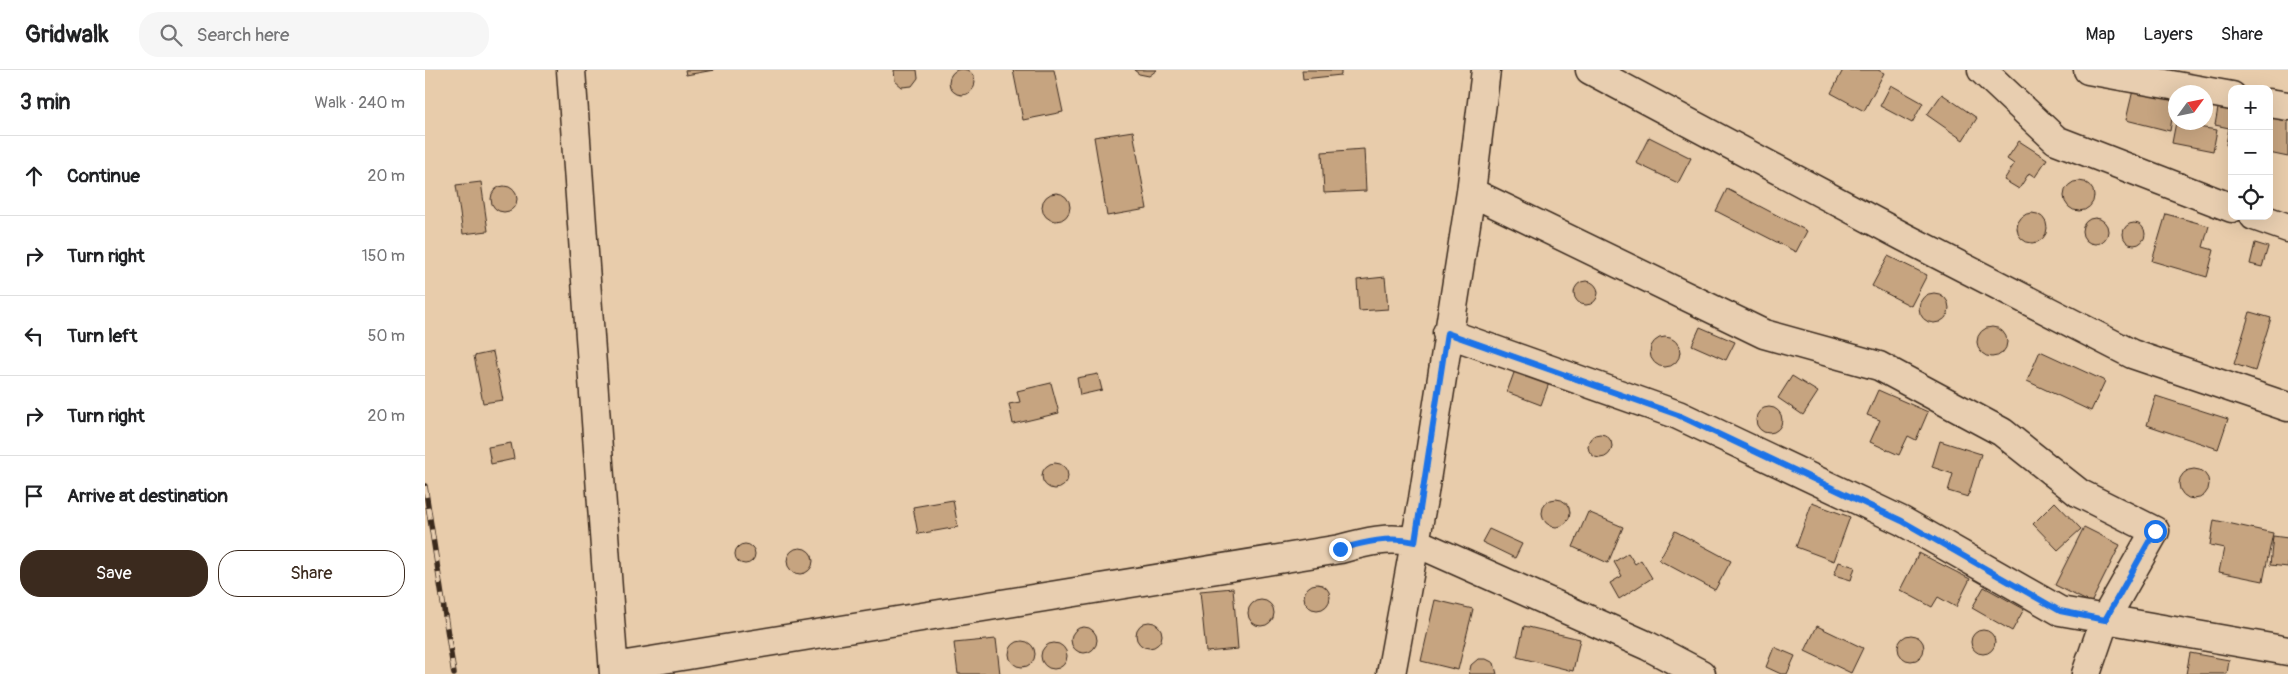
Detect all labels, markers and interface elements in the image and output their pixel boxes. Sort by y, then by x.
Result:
search box [139,12,489,57]
text: Gridwalk [25,20,109,49]
icon: search [157,21,185,49]
text: Search here [197,23,289,47]
text: Map [2086,23,2115,46]
text: Layers [2143,23,2193,46]
text: Share [2221,23,2263,46]
north arrow [2168,85,2213,130]
map controls [2228,85,2273,220]
button: + [2228,85,2273,130]
text: 3 min [20,89,70,116]
text: Walk · 240 m [314,93,405,113]
button: − [2228,130,2273,175]
icon: ahead [20,162,48,190]
text: Continue [67,164,140,188]
text: 20 m [367,166,405,186]
button: locate [2228,175,2273,220]
icon: right [20,242,48,270]
text: Turn right [67,244,145,268]
text: 150 m [361,246,405,266]
icon: left [20,322,48,350]
text: Turn left [67,324,137,348]
text: 50 m [368,326,405,346]
icon: right [20,402,48,430]
text: Turn right [67,404,145,428]
text: 20 m [367,406,405,426]
icon: arrive [20,482,48,510]
text: Arrive at destination [67,484,228,508]
route start [2144,520,2167,543]
route end [1329,538,1352,561]
button: Save [20,550,208,597]
button: Share [218,550,405,597]

